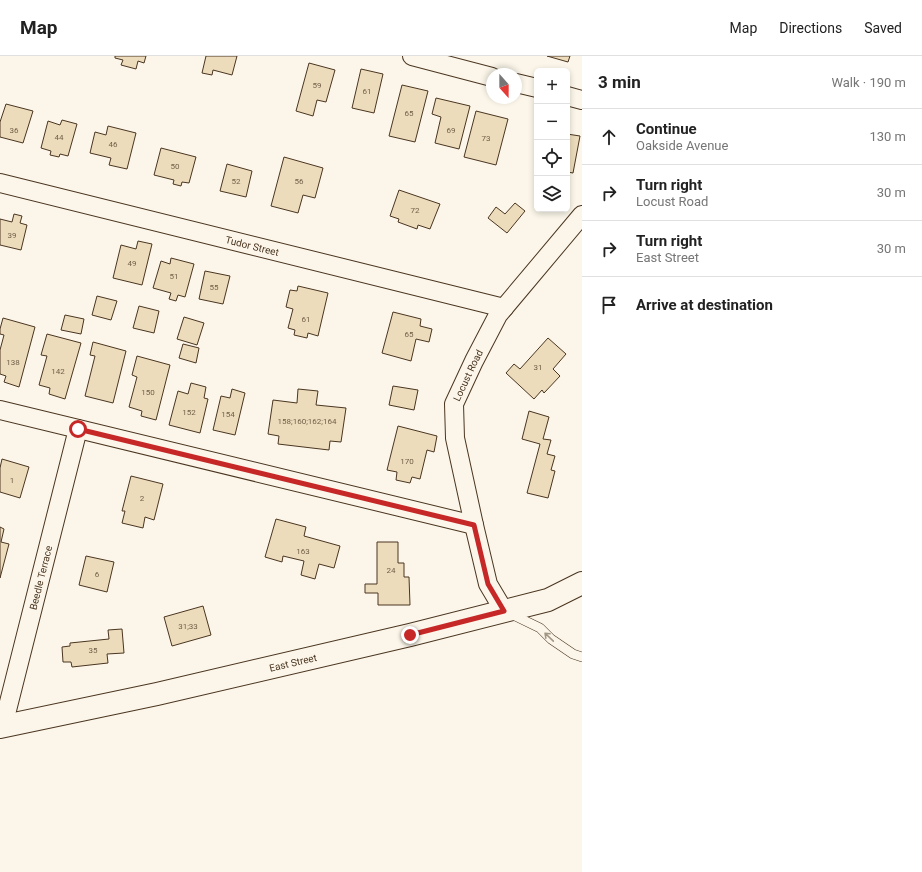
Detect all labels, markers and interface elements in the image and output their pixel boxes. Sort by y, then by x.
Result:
text: Map [20,16,58,39]
text: Map [730,20,757,36]
text: Directions [779,20,842,36]
text: Saved [864,20,902,36]
north arrow [486,68,522,104]
map controls [534,68,570,212]
button: + [534,68,570,104]
text: 3 min [598,72,641,92]
text: Walk · 190 m [831,75,906,90]
house number: 59 [313,81,322,90]
house number: 61 [363,87,372,96]
button: − [534,104,570,140]
house number: 65 [405,109,414,118]
text: Continue [636,120,697,138]
house number: 36 [10,126,19,135]
house number: 69 [447,126,456,135]
icon: ahead [598,126,620,148]
text: 130 m [869,129,906,144]
house number: 44 [55,133,64,142]
house number: 73 [482,134,491,143]
text: Oakside Avenue [636,138,728,153]
house number: 46 [109,140,118,149]
button: locate [534,140,570,176]
house number: 50 [171,162,180,171]
button: layers [534,176,570,212]
text: Turn right [636,176,702,194]
house number: 52 [232,177,241,186]
house number: 56 [295,177,304,186]
icon: right [598,182,620,204]
text: 30 m [877,185,906,200]
text: Locust Road [636,194,708,209]
house number: 72 [411,206,420,215]
house number: 39 [8,231,17,240]
text: Turn right [636,232,702,250]
street label: Tudor Street [224,234,280,258]
icon: right [598,238,620,260]
text: 30 m [877,241,906,256]
text: East Street [636,250,699,265]
house number: 49 [128,259,137,268]
house number: 51 [170,272,179,281]
house number: 55 [210,283,219,292]
icon: arrive [598,294,620,316]
text: Arrive at destination [636,296,773,314]
house number: 61 [302,315,311,324]
house number: 65 [405,330,414,339]
street label: Locust Road [451,348,485,403]
house number: 138 [6,358,20,367]
house number: 31 [534,363,543,372]
house number: 142 [51,367,65,376]
house number: 150 [141,388,155,397]
house number: 152 [182,408,196,417]
house number: 154 [221,410,235,419]
house number: 158;160;162;164 [277,417,337,426]
route start [69,420,87,438]
house number: 170 [400,457,414,466]
house number: 1 [10,476,14,485]
house number: 2 [140,494,145,503]
street label: Beedle Terrace [28,544,54,611]
house number: 163 [296,547,310,556]
house number: 24 [387,566,396,575]
house number: 6 [95,570,100,579]
house number: 31;33 [178,622,198,631]
route end [401,626,419,644]
one-way arrow [544,632,554,642]
house number: 35 [89,646,98,655]
street label: East Street [268,652,318,674]

